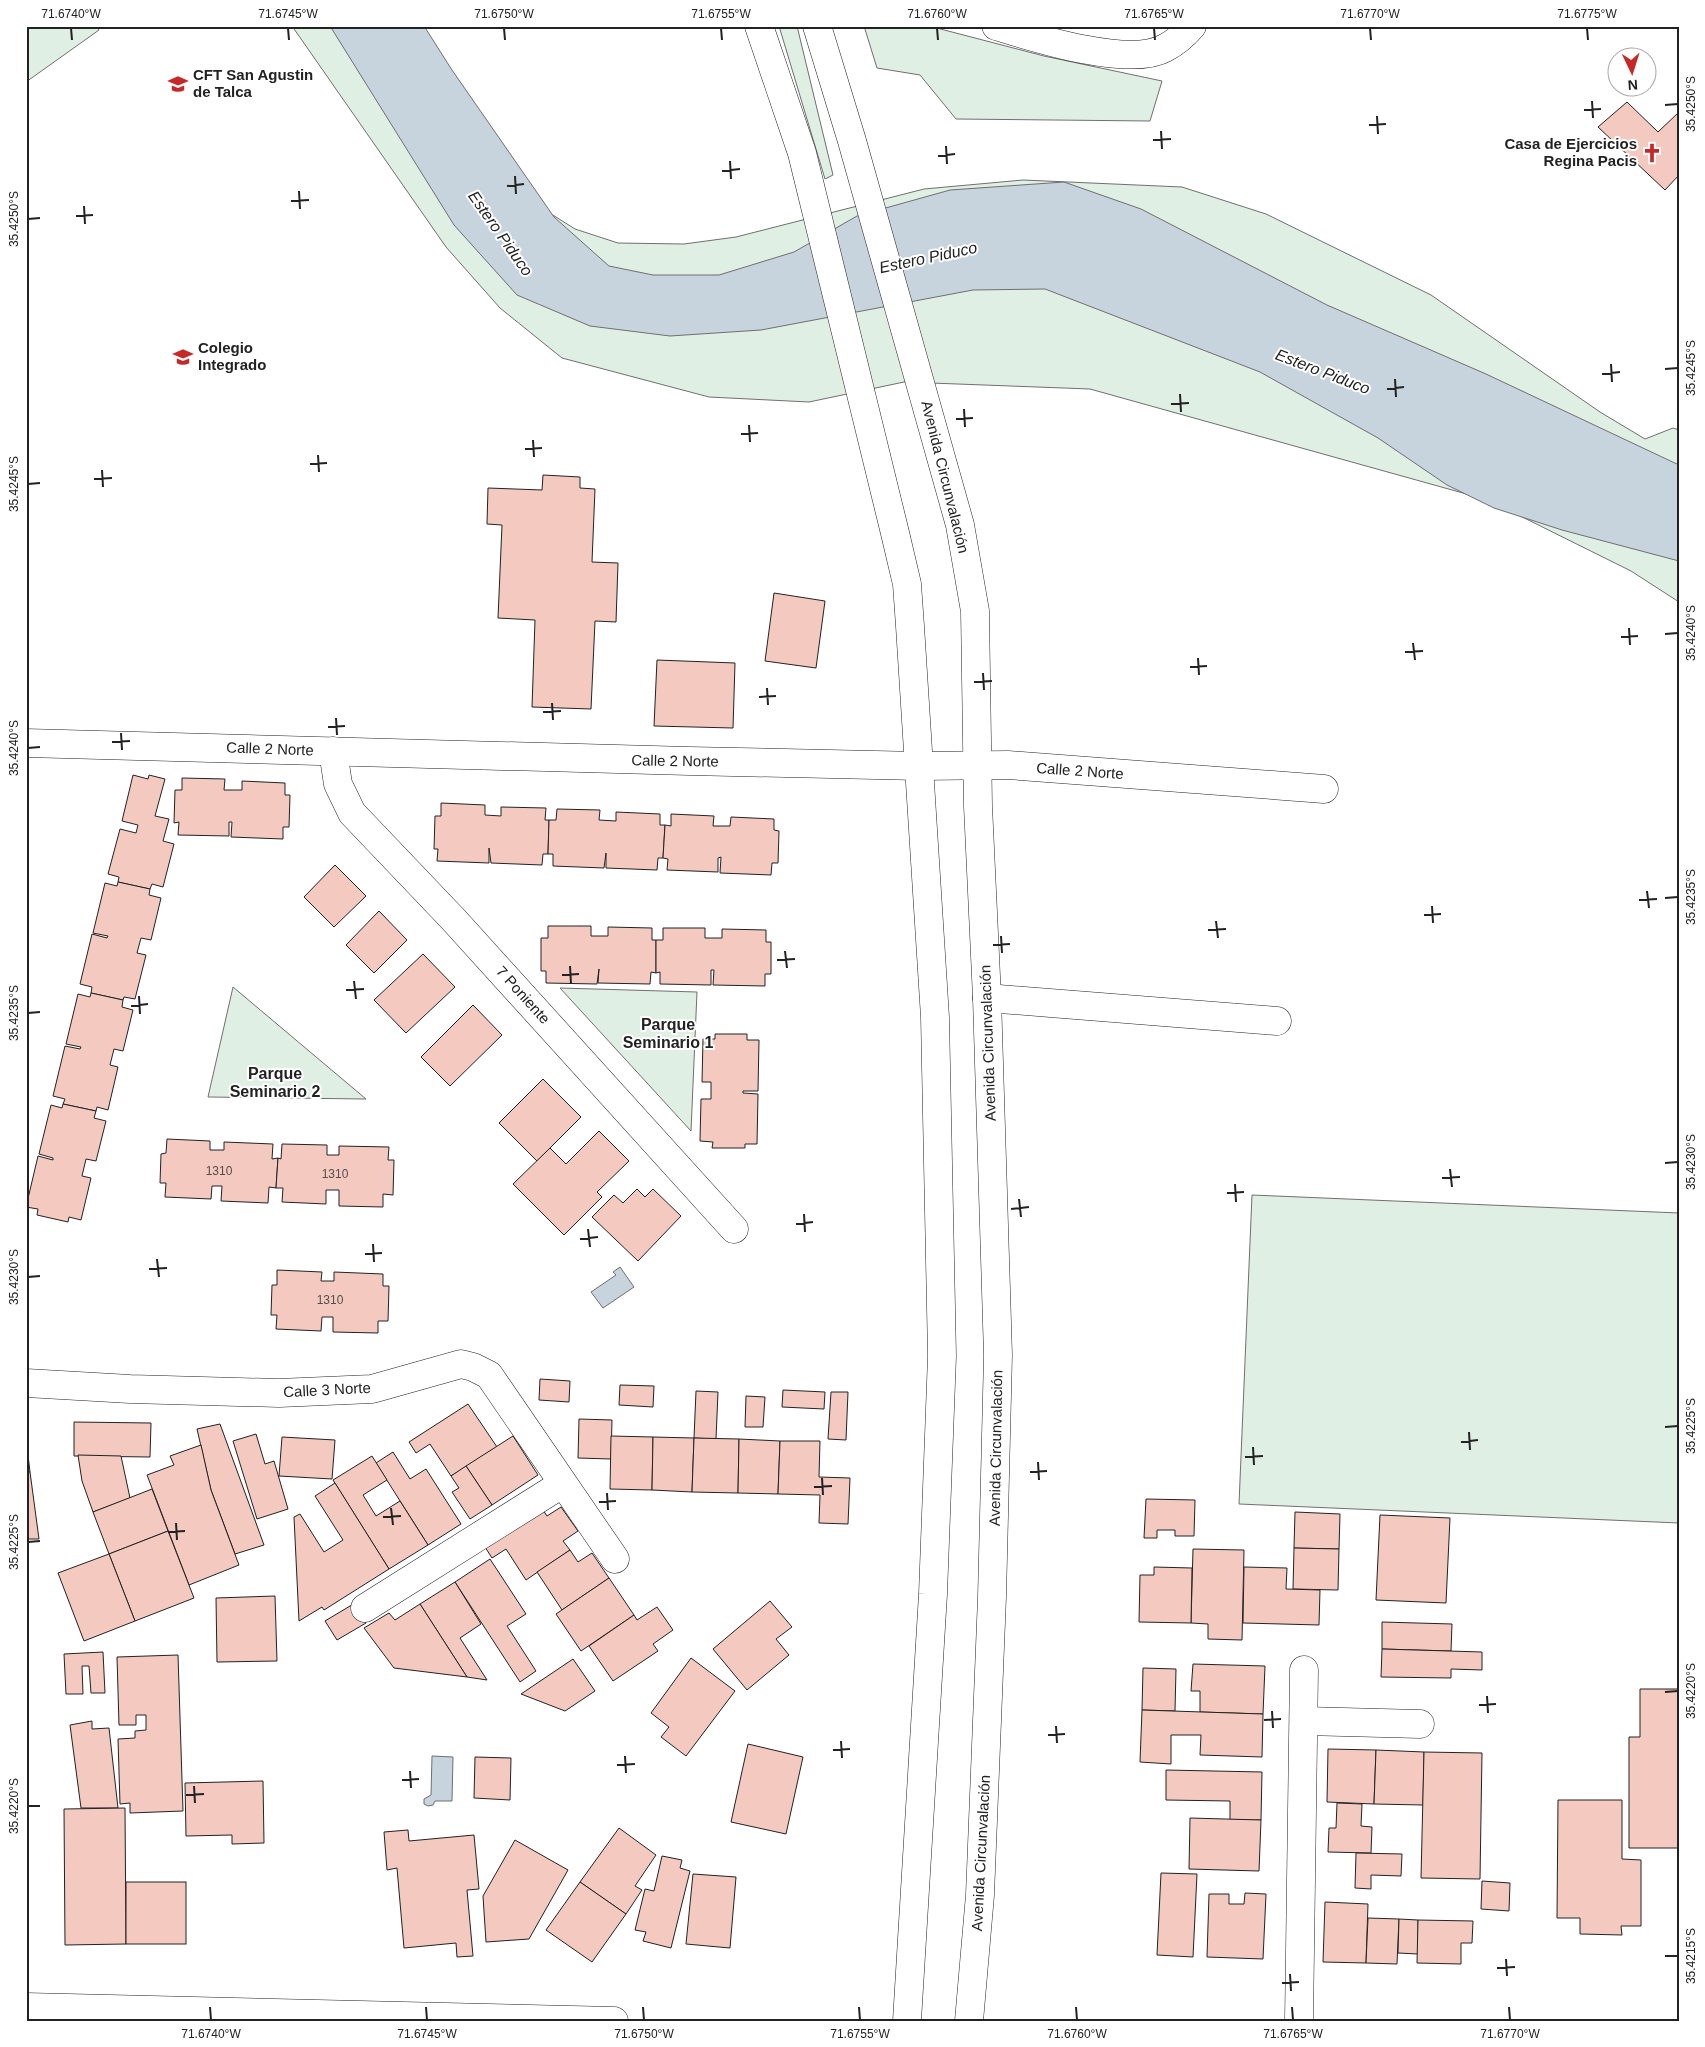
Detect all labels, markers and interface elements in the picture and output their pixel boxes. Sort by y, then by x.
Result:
text: 71.6740°W [41,7,101,21]
text: 71.6745°W [258,7,318,21]
text: 71.6750°W [474,7,534,21]
text: 71.6755°W [691,7,751,21]
text: 71.6760°W [907,7,967,21]
text: 71.6765°W [1124,7,1184,21]
text: 71.6770°W [1340,7,1400,21]
text: 71.6775°W [1557,7,1617,21]
north arrow [1608,48,1658,98]
place label: CFT San Agustin de Talca [193,66,313,100]
school or university icon: CFT San Agustin de Talca [167,73,189,95]
text: 35.4250°S [1684,76,1698,132]
text: N [1627,77,1639,93]
place label: Casa de Ejercicios Regina Pacis [1504,135,1637,169]
church icon: Casa de Ejercicios Regina Pacis [1641,142,1663,164]
water label: Estero Piduco [465,188,536,279]
text: 35.4250°S [7,191,21,247]
water label: Estero Piduco [878,239,979,276]
place label: Colegio Integrado [198,339,266,373]
text: 35.4245°S [1684,340,1698,396]
school or university icon: Colegio Integrado [172,346,194,368]
water label: Estero Piduco [1273,346,1372,397]
street label: Avenida Circunvalación [918,399,973,555]
text: 35.4245°S [7,456,21,512]
text: 35.4240°S [1684,605,1698,661]
text: 35.4240°S [7,720,21,776]
street label: Calle 2 Norte [226,738,314,759]
street label: Calle 2 Norte [631,751,719,770]
street label: Calle 2 Norte [1036,759,1124,782]
text: 35.4235°S [1684,869,1698,925]
street label: 7 Poniente [493,962,554,1027]
street label: Avenida Circunvalación [976,965,999,1122]
text: 35.4235°S [7,985,21,1041]
district label: Parque Seminario 1 [623,1016,713,1051]
district label: Parque Seminario 2 [230,1065,320,1100]
text: 35.4230°S [1684,1134,1698,1190]
house number: 1310 [206,1164,233,1178]
house number: 1310 [322,1167,349,1181]
text: 35.4230°S [7,1249,21,1305]
house number: 1310 [317,1293,344,1307]
street label: Avenida Circunvalación [986,1370,1005,1526]
street label: Calle 3 Norte [283,1379,371,1400]
text: 35.4225°S [1684,1398,1698,1454]
text: 35.4225°S [7,1514,21,1570]
text: 35.4220°S [1684,1663,1698,1719]
street label: Avenida Circunvalación [968,1774,993,1932]
text: 35.4220°S [7,1778,21,1834]
text: 35.4215°S [1684,1928,1698,1984]
text: 71.6740°W [181,2027,241,2041]
text: 71.6745°W [397,2027,457,2041]
text: 71.6750°W [614,2027,674,2041]
text: 71.6755°W [830,2027,890,2041]
text: 71.6760°W [1047,2027,1107,2041]
text: 71.6765°W [1263,2027,1323,2041]
text: 71.6770°W [1480,2027,1540,2041]

